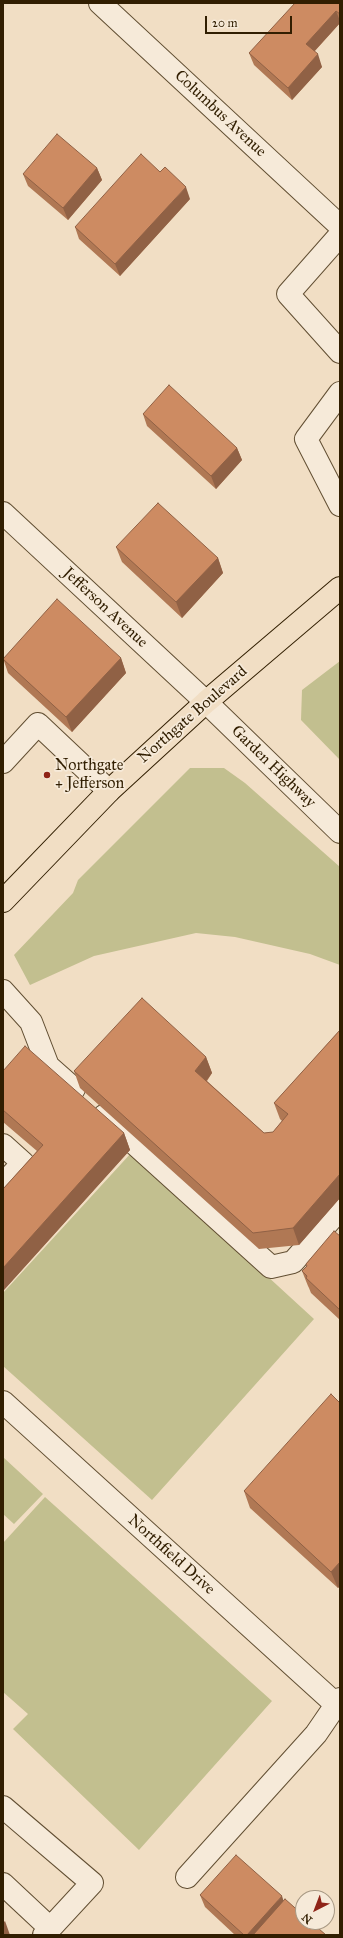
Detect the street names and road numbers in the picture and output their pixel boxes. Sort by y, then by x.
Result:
street label: Columbus Avenue [170,66,270,162]
street label: Jefferson Avenue [59,564,151,652]
street label: Northgate Boulevard [134,662,252,768]
street label: Garden Highway [227,722,319,812]
street label: Northfield Drive [123,1511,219,1599]

